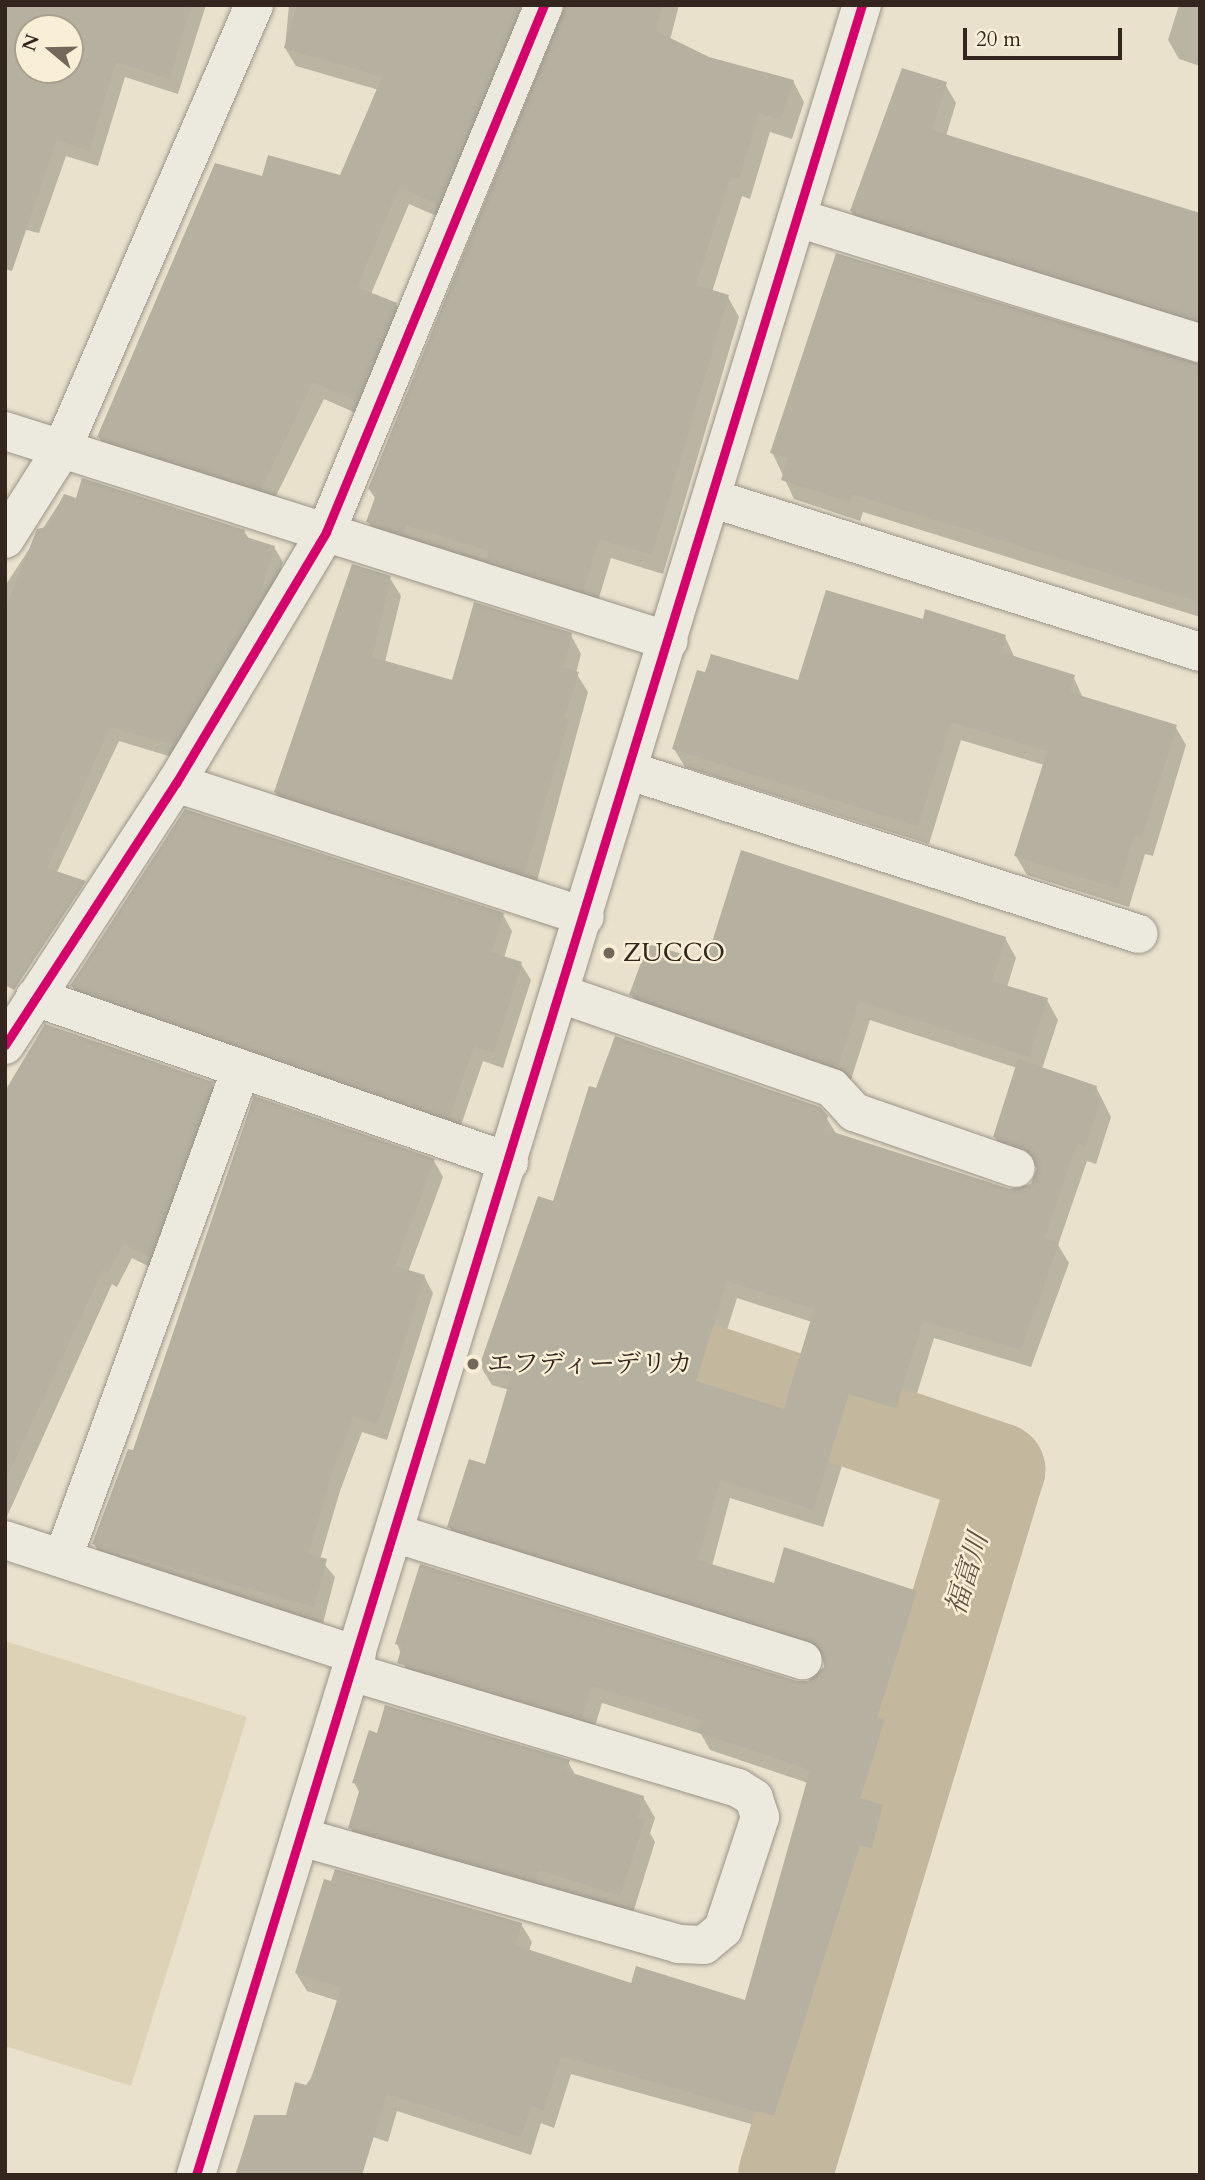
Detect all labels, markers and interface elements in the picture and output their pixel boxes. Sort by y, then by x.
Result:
north arrow [14,14,84,84]
scale bar [967,14,1126,58]
text: 20 m [976,25,1021,54]
text: N [16,31,46,55]
place label: ZUCCO [623,937,725,969]
marker: ZUCCO [601,945,617,961]
place label: エフディーデリカ [487,1348,695,1380]
marker: エフディーデリカ [465,1356,481,1372]
water label: 福富川 [939,1529,995,1619]

